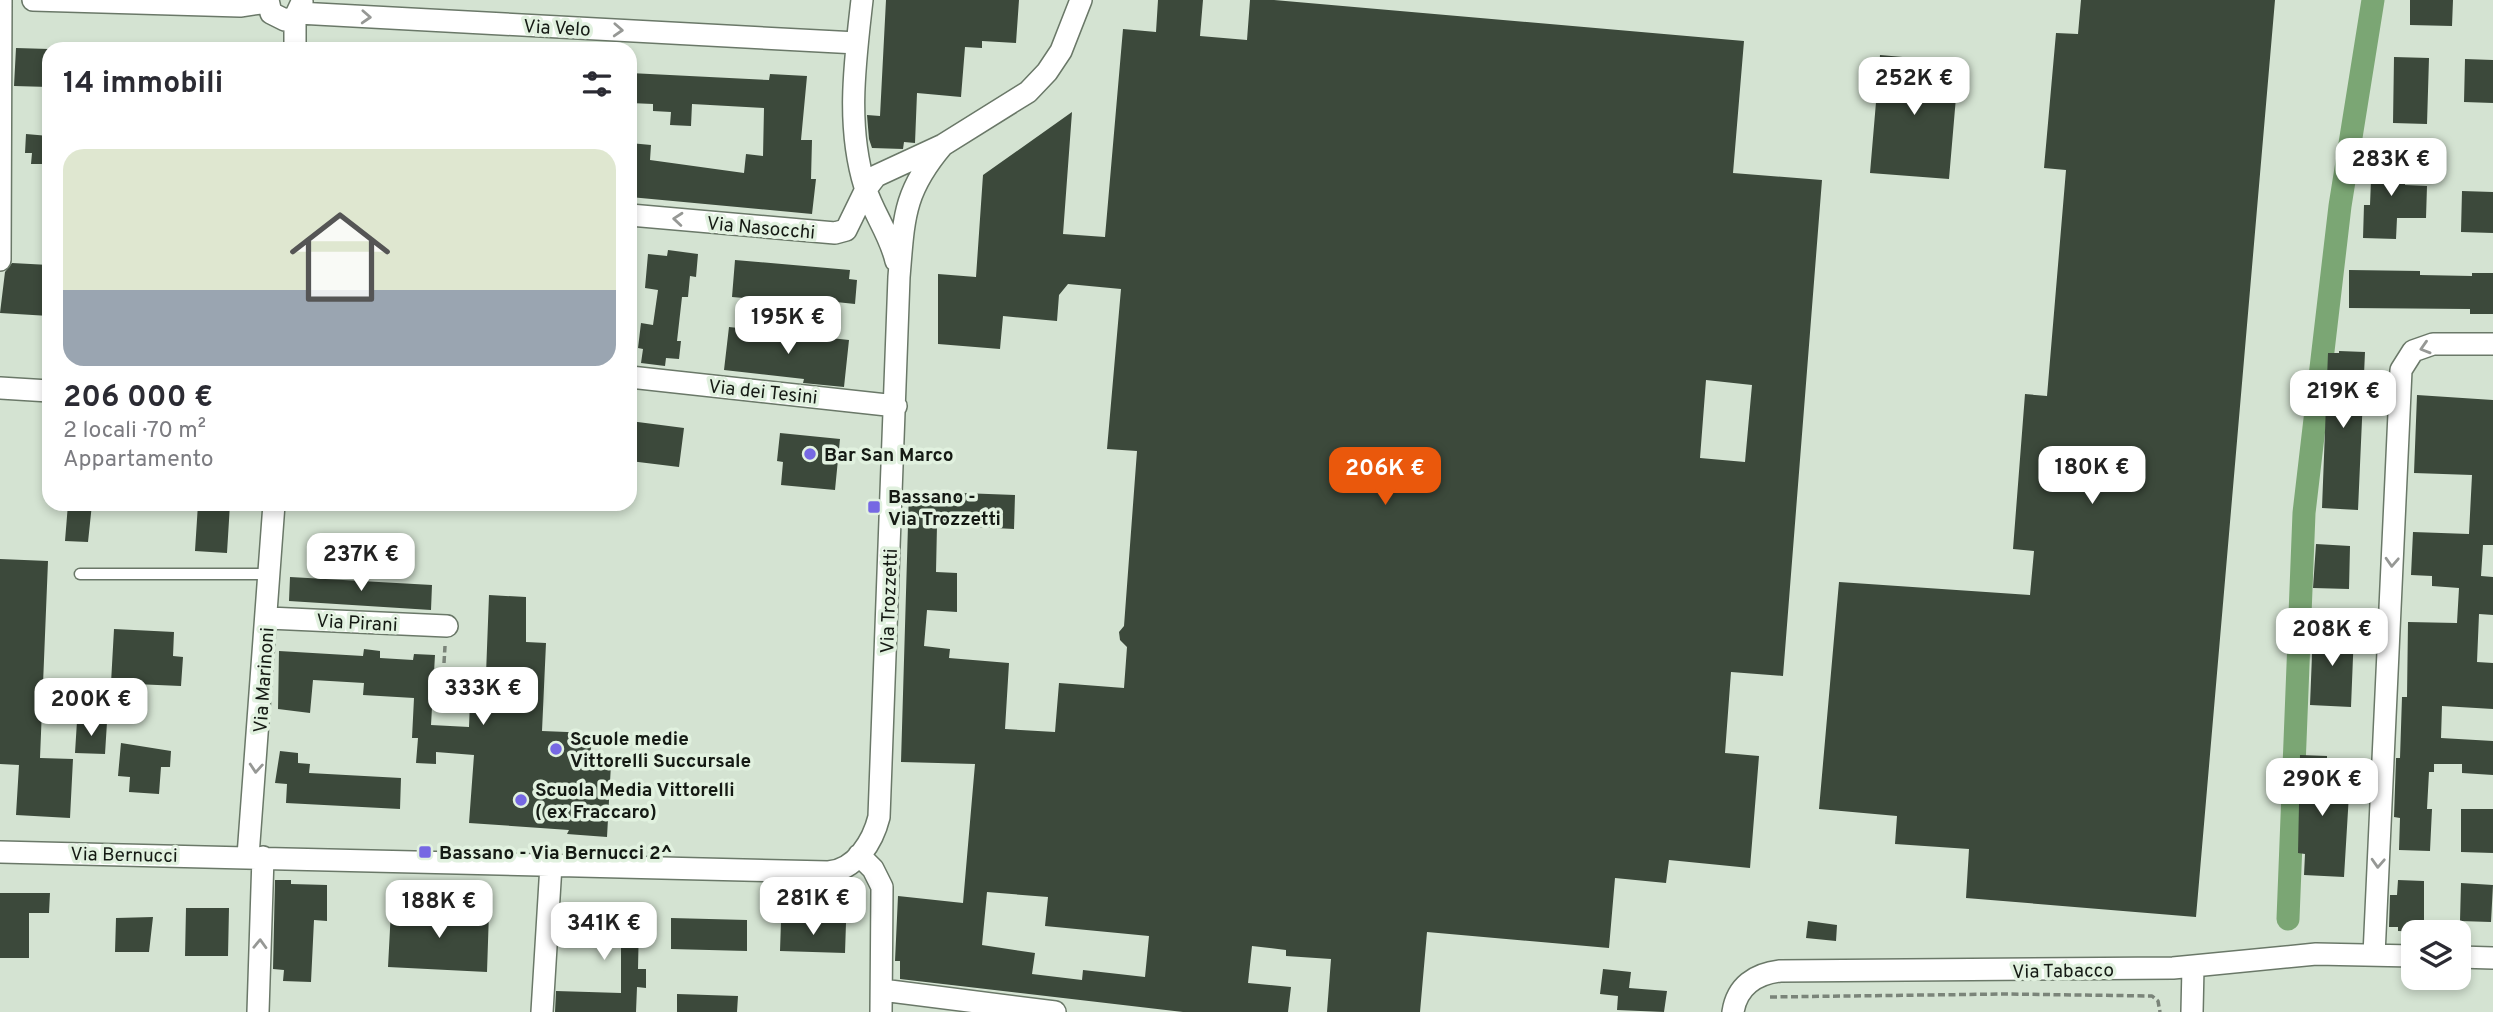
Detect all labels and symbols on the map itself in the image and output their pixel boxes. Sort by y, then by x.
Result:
one-way arrow [361,9,372,24]
street label: Via Velo [523,15,591,43]
one-way arrow [613,23,624,38]
pin: 252K € [1857,58,1971,117]
pin: 283K € [2334,138,2448,198]
one-way arrow [672,212,683,227]
street label: Via Nasocchi [706,212,816,246]
pin: 195K € [731,296,845,356]
one-way arrow [2420,339,2432,354]
pin: 219K € [2286,370,2400,430]
street label: Via dei Tesini [707,375,819,411]
place label: Bar San Marco [824,444,954,468]
marker: Bar San Marco [802,446,818,462]
pin: 180K € [2035,447,2149,506]
pin: 206K € [1328,448,1442,507]
place label: Bassano - Via Trozzetti [888,486,1001,532]
marker: Bassano - Via Trozzetti [866,499,882,515]
pin: 237K € [304,534,418,593]
street label: Via Trozzetti [876,548,904,654]
one-way arrow [2385,557,2400,568]
pin: 208K € [2275,608,2389,668]
street label: Via Pirani [316,610,398,638]
street label: Via Marinoni [249,627,281,734]
pin: 333K € [426,668,540,727]
pin: 200K € [34,678,148,738]
place label: Scuole medie Vittorelli Succursale [570,728,751,774]
marker: Scuole medie Vittorelli Succursale [548,741,564,757]
pin: 290K € [2265,758,2379,818]
one-way arrow [249,762,264,773]
place label: Scuola Media Vittorelli ( ex Fraccaro) [535,779,735,825]
marker: Scuola Media Vittorelli ( ex Fraccaro) [513,792,529,808]
place label: Bassano - Via Bernucci 2^ [439,842,673,866]
street label: Via Bernucci [70,843,178,869]
marker: Bassano - Via Bernucci 2^ [417,844,433,860]
one-way arrow [2370,858,2385,869]
pin: 281K € [756,878,870,937]
pin: 188K € [382,880,496,940]
pin: 341K € [547,902,661,962]
one-way arrow [252,938,268,949]
street label: Via Tabacco [2012,959,2114,985]

